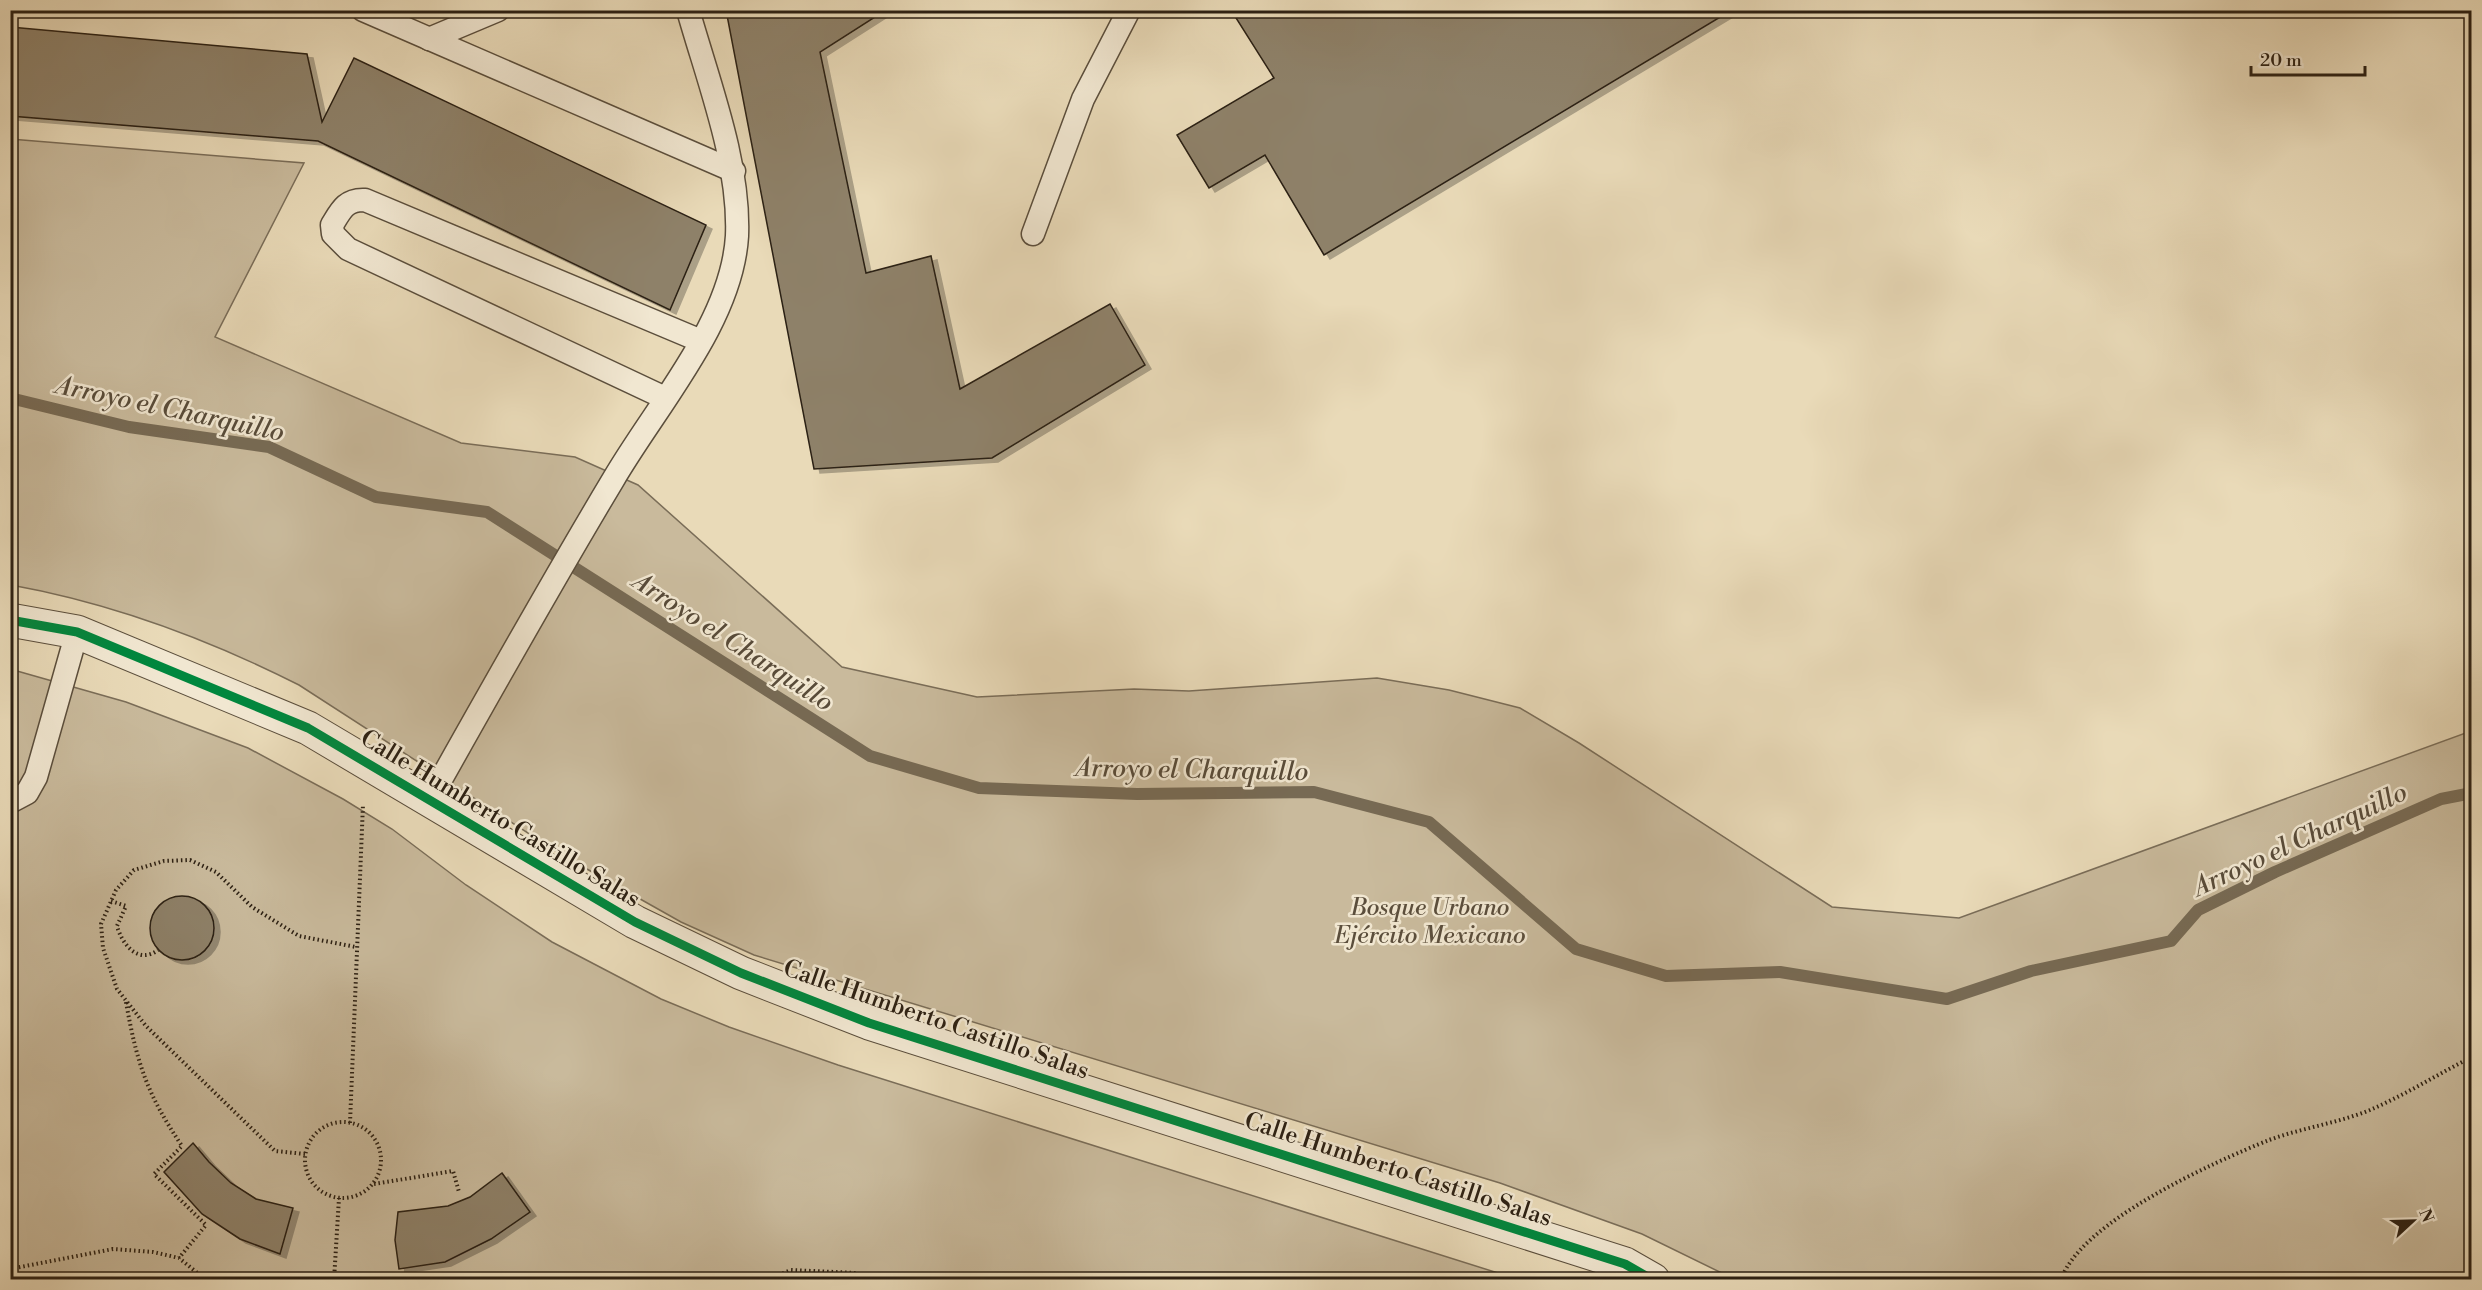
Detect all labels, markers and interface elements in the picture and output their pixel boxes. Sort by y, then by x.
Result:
scale bar [2251,39,2365,77]
text: 20 m [2260,49,2302,72]
water label: Arroyo el Charquillo [50,369,287,449]
water label: Arroyo el Charquillo [624,564,839,719]
street label: Calle Humberto Castillo Salas [355,723,645,915]
water label: Arroyo el Charquillo [1072,752,1309,788]
water label: Arroyo el Charquillo [2185,776,2412,905]
park label: Bosque Urbano Ejército Mexicano [1333,893,1526,951]
street label: Calle Humberto Castillo Salas [779,953,1093,1087]
street label: Calle Humberto Castillo Salas [1241,1106,1555,1234]
north arrow [2383,1191,2443,1251]
text: N [2414,1206,2438,1226]

